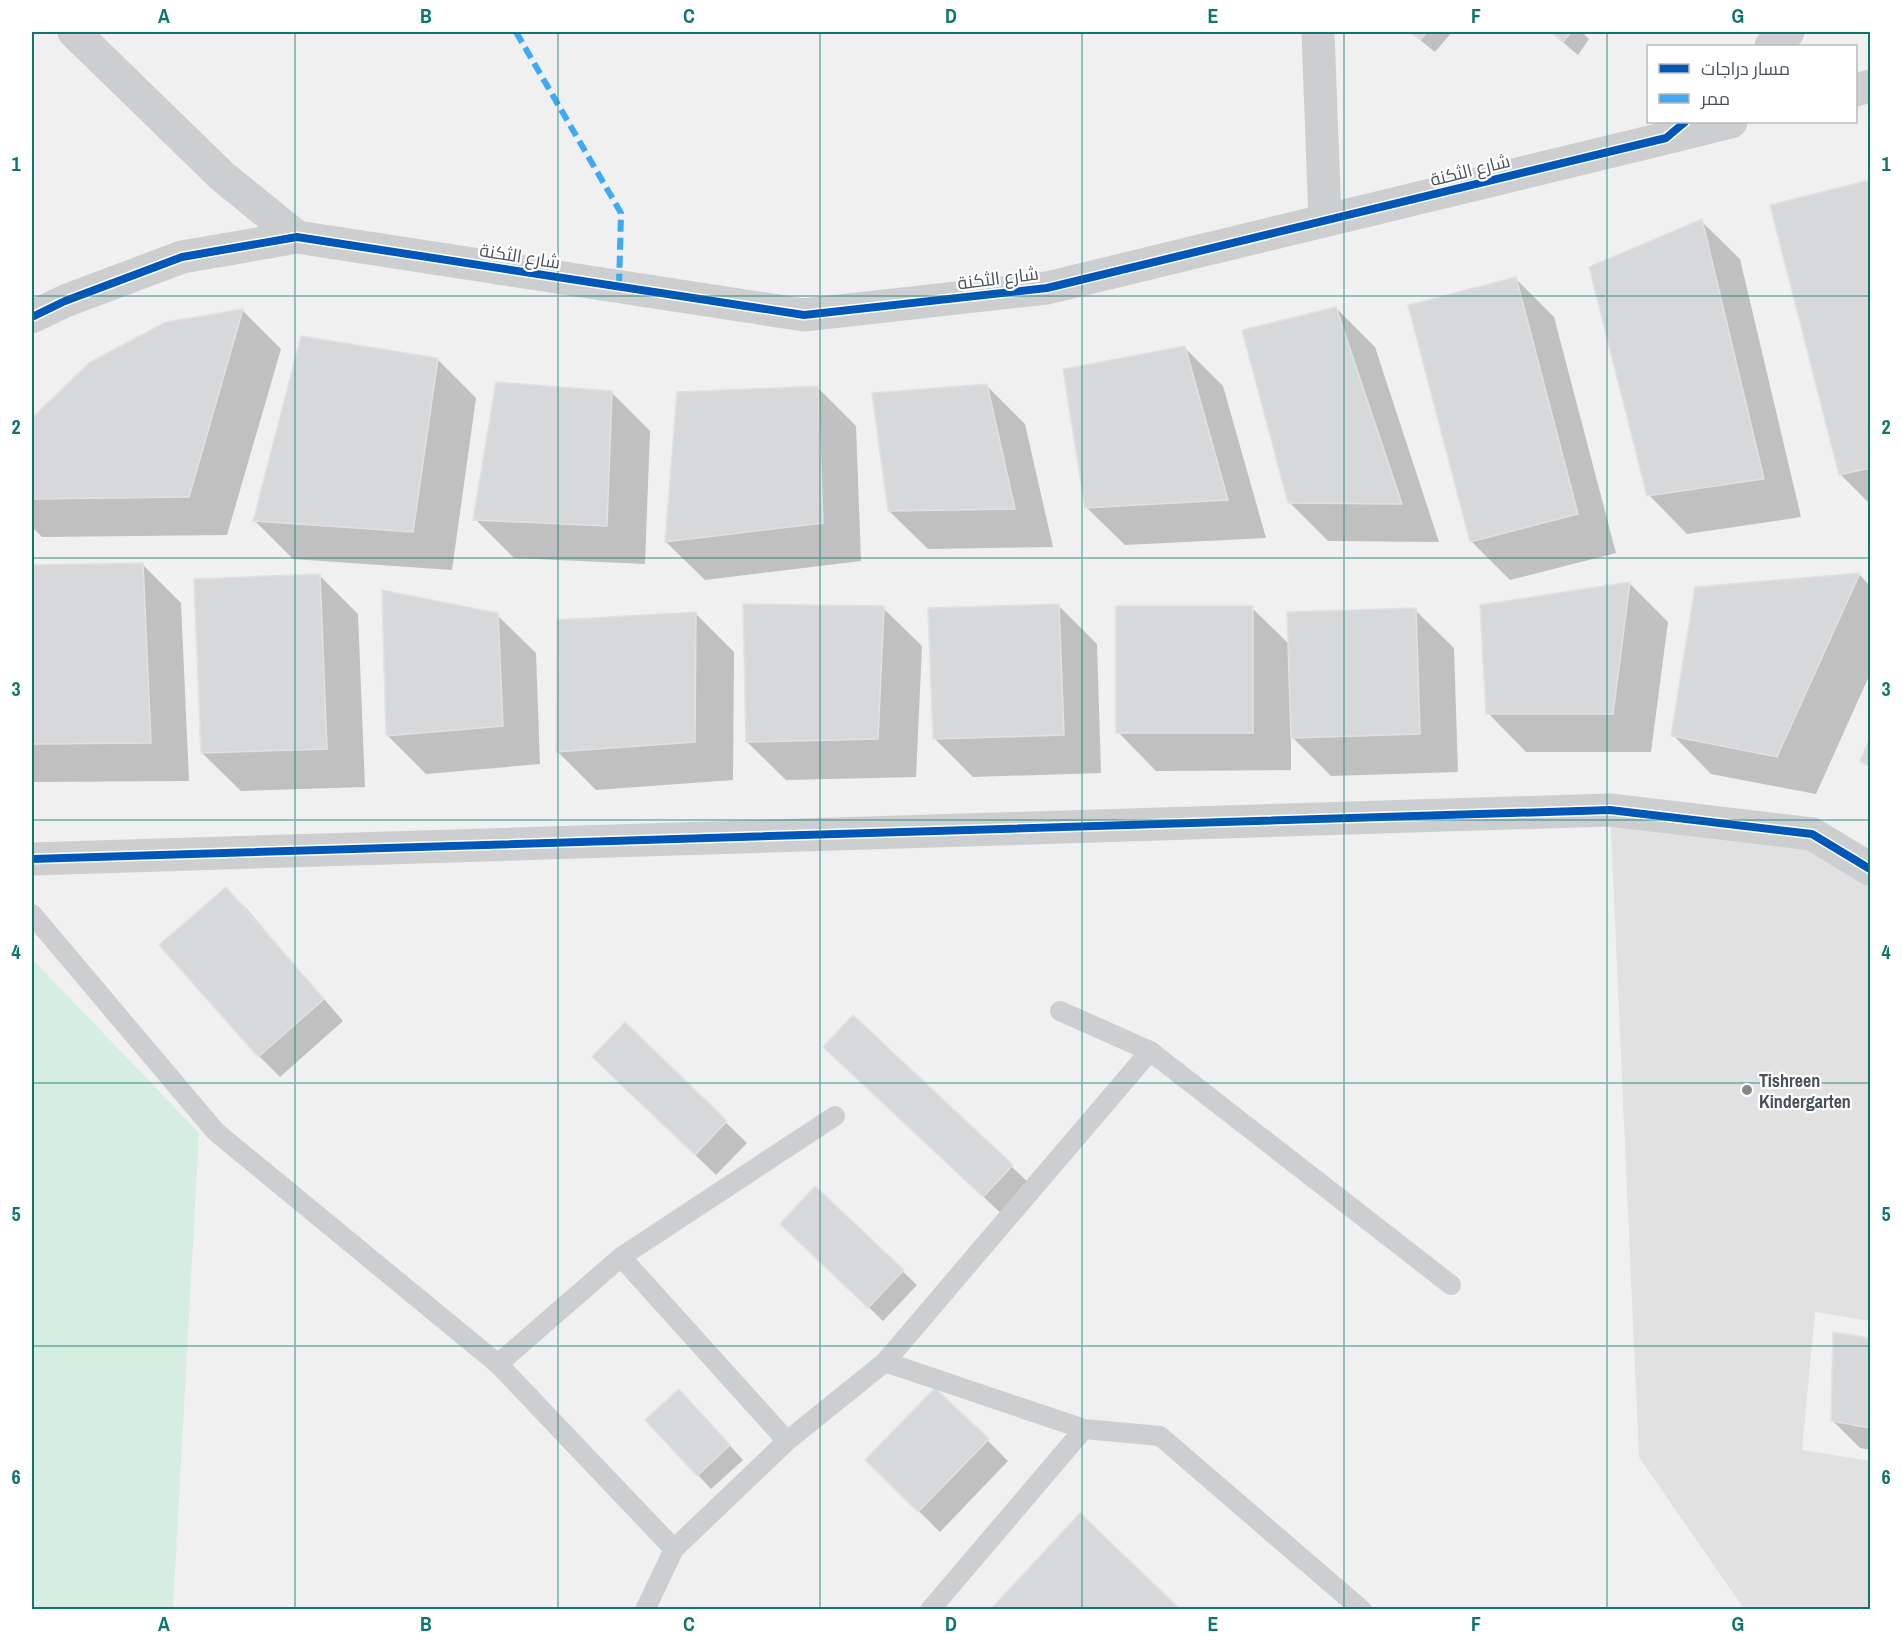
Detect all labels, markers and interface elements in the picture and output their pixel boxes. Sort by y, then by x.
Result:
text: A [158,2,170,29]
text: B [420,2,432,29]
text: C [683,2,695,29]
text: D [945,2,957,29]
text: E [1208,2,1219,29]
text: F [1471,2,1481,29]
text: G [1732,2,1744,29]
legend [1647,45,1857,123]
text: مسار دراجات [1701,56,1790,81]
text: ممر [1700,86,1730,111]
street label: شارع الثكنة [1427,148,1513,192]
text: 1 [11,150,21,177]
text: 1 [1881,150,1891,177]
street label: شارع الثكنة [478,237,562,275]
street label: شارع الثكنة [956,261,1040,295]
text: 2 [11,413,21,440]
text: 2 [1881,413,1891,440]
text: 3 [11,675,21,702]
text: 3 [1881,675,1891,702]
text: 4 [11,938,21,965]
text: 4 [1881,938,1891,965]
place label: Tishreen Kindergarten [1759,1068,1851,1114]
marker: Tishreen Kindergarten [1740,1083,1754,1097]
text: 5 [11,1200,21,1227]
text: 5 [1881,1200,1891,1227]
text: 6 [11,1463,21,1490]
text: 6 [1881,1463,1891,1490]
text: A [158,1610,170,1637]
text: B [420,1610,432,1637]
text: C [683,1610,695,1637]
text: D [945,1610,957,1637]
text: E [1208,1610,1219,1637]
text: F [1471,1610,1481,1637]
text: G [1732,1610,1744,1637]

